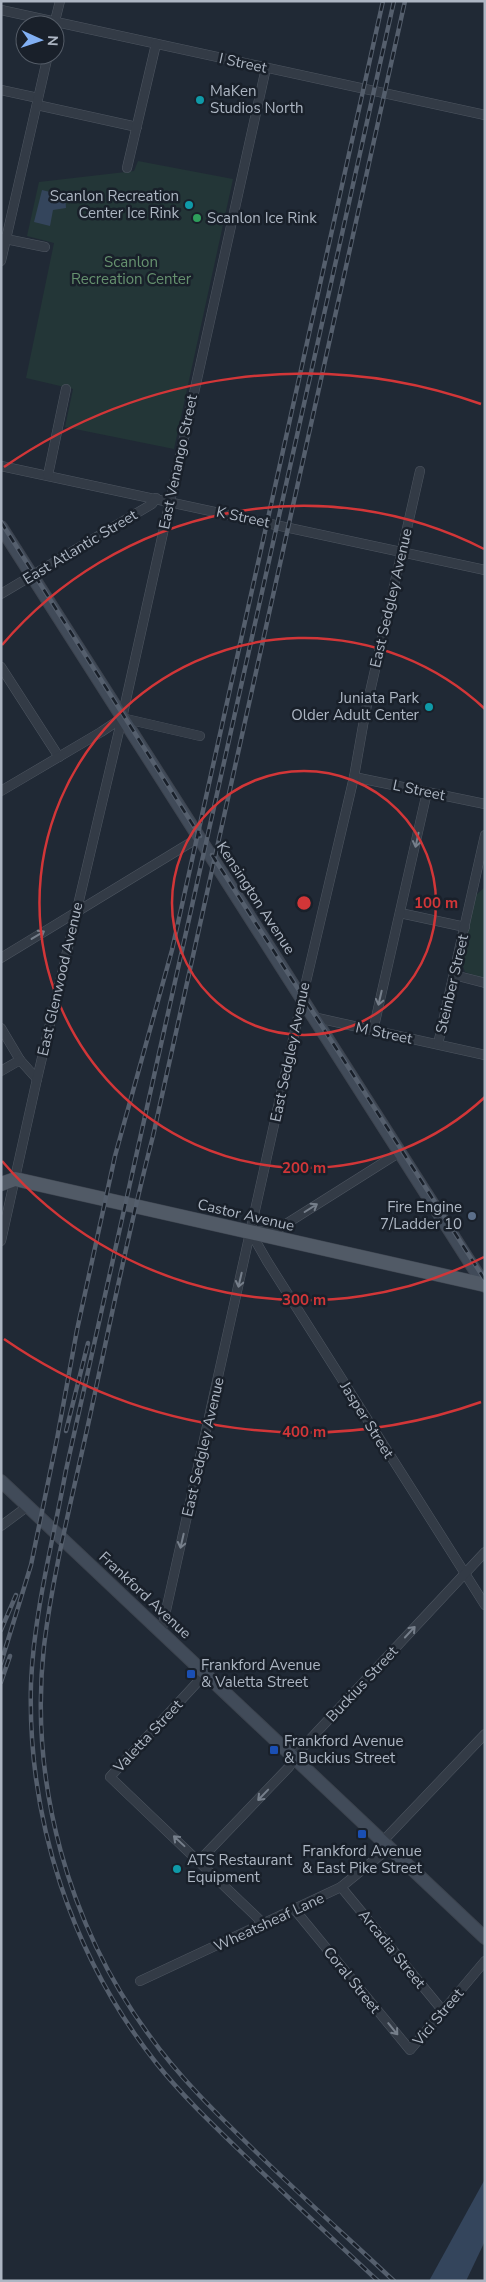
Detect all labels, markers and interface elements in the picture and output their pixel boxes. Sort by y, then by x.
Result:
north arrow [15,15,65,65]
text: N [43,35,62,46]
street label: I Street [217,48,270,78]
place label: MaKen Studios North [210,81,303,118]
marker: MaKen Studios North [194,94,206,106]
place label: Scanlon Recreation Center Ice Rink [50,186,179,223]
marker: Scanlon Recreation Center Ice Rink [183,199,195,211]
place label: Scanlon Ice Rink [207,208,317,228]
marker: Scanlon Ice Rink [191,212,203,224]
park label: Scanlon Recreation Center [71,252,192,289]
street label: East Venango Street [154,392,202,531]
street label: K Street [214,502,272,533]
street label: East Atlantic Street [19,505,142,589]
street label: East Sedgley Avenue [365,526,417,670]
place label: Juniata Park Older Adult Center [291,688,420,725]
marker: Juniata Park Older Adult Center [423,701,435,713]
street label: L Street [391,775,448,805]
one-way arrow [411,831,421,847]
street label: Kensington Avenue [212,838,300,958]
text: 100 m [414,893,458,913]
centre of rings [295,894,313,912]
street label: East Glenwood Avenue [33,900,87,1058]
one-way arrow [31,929,45,939]
street label: Steinber Street [431,932,473,1036]
street label: East Sedgley Avenue [265,980,315,1124]
one-way arrow [375,990,384,1006]
street label: M Street [354,1017,415,1049]
text: 200 m [282,1158,326,1178]
street label: Castor Avenue [196,1194,296,1236]
place label: Fire Engine 7/Ladder 10 [380,1197,462,1234]
one-way arrow [304,1203,318,1214]
marker: Fire Engine 7/Ladder 10 [466,1210,478,1222]
one-way arrow [235,1272,244,1288]
text: 300 m [282,1290,326,1310]
street label: East Sedgley Avenue [177,1375,229,1519]
street label: Jasper Street [335,1377,399,1463]
text: 400 m [282,1422,326,1442]
one-way arrow [177,1533,186,1549]
street label: Frankford Avenue [95,1547,195,1643]
one-way arrow [404,1626,416,1638]
street label: Buckius Street [322,1641,403,1726]
place label: Frankford Avenue & Valetta Street [201,1655,320,1692]
marker: Frankford Avenue & Valetta Street [185,1668,197,1680]
street label: Valetta Street [108,1695,187,1777]
place label: Frankford Avenue & Buckius Street [284,1731,403,1768]
marker: Frankford Avenue & Buckius Street [268,1744,280,1756]
one-way arrow [256,1789,269,1801]
marker: Frankford Avenue & East Pike Street [356,1828,368,1840]
one-way arrow [173,1835,185,1847]
place label: Frankford Avenue & East Pike Street [302,1841,423,1878]
place label: ATS Restaurant Equipment [187,1850,293,1887]
marker: ATS Restaurant Equipment [171,1863,183,1875]
street label: Wheatsheaf Lane [211,1888,327,1956]
street label: Arcadia Street [354,1905,430,1993]
street label: Coral Street [319,1942,386,2018]
street label: Vici Street [408,1984,468,2051]
one-way arrow [387,2022,398,2035]

